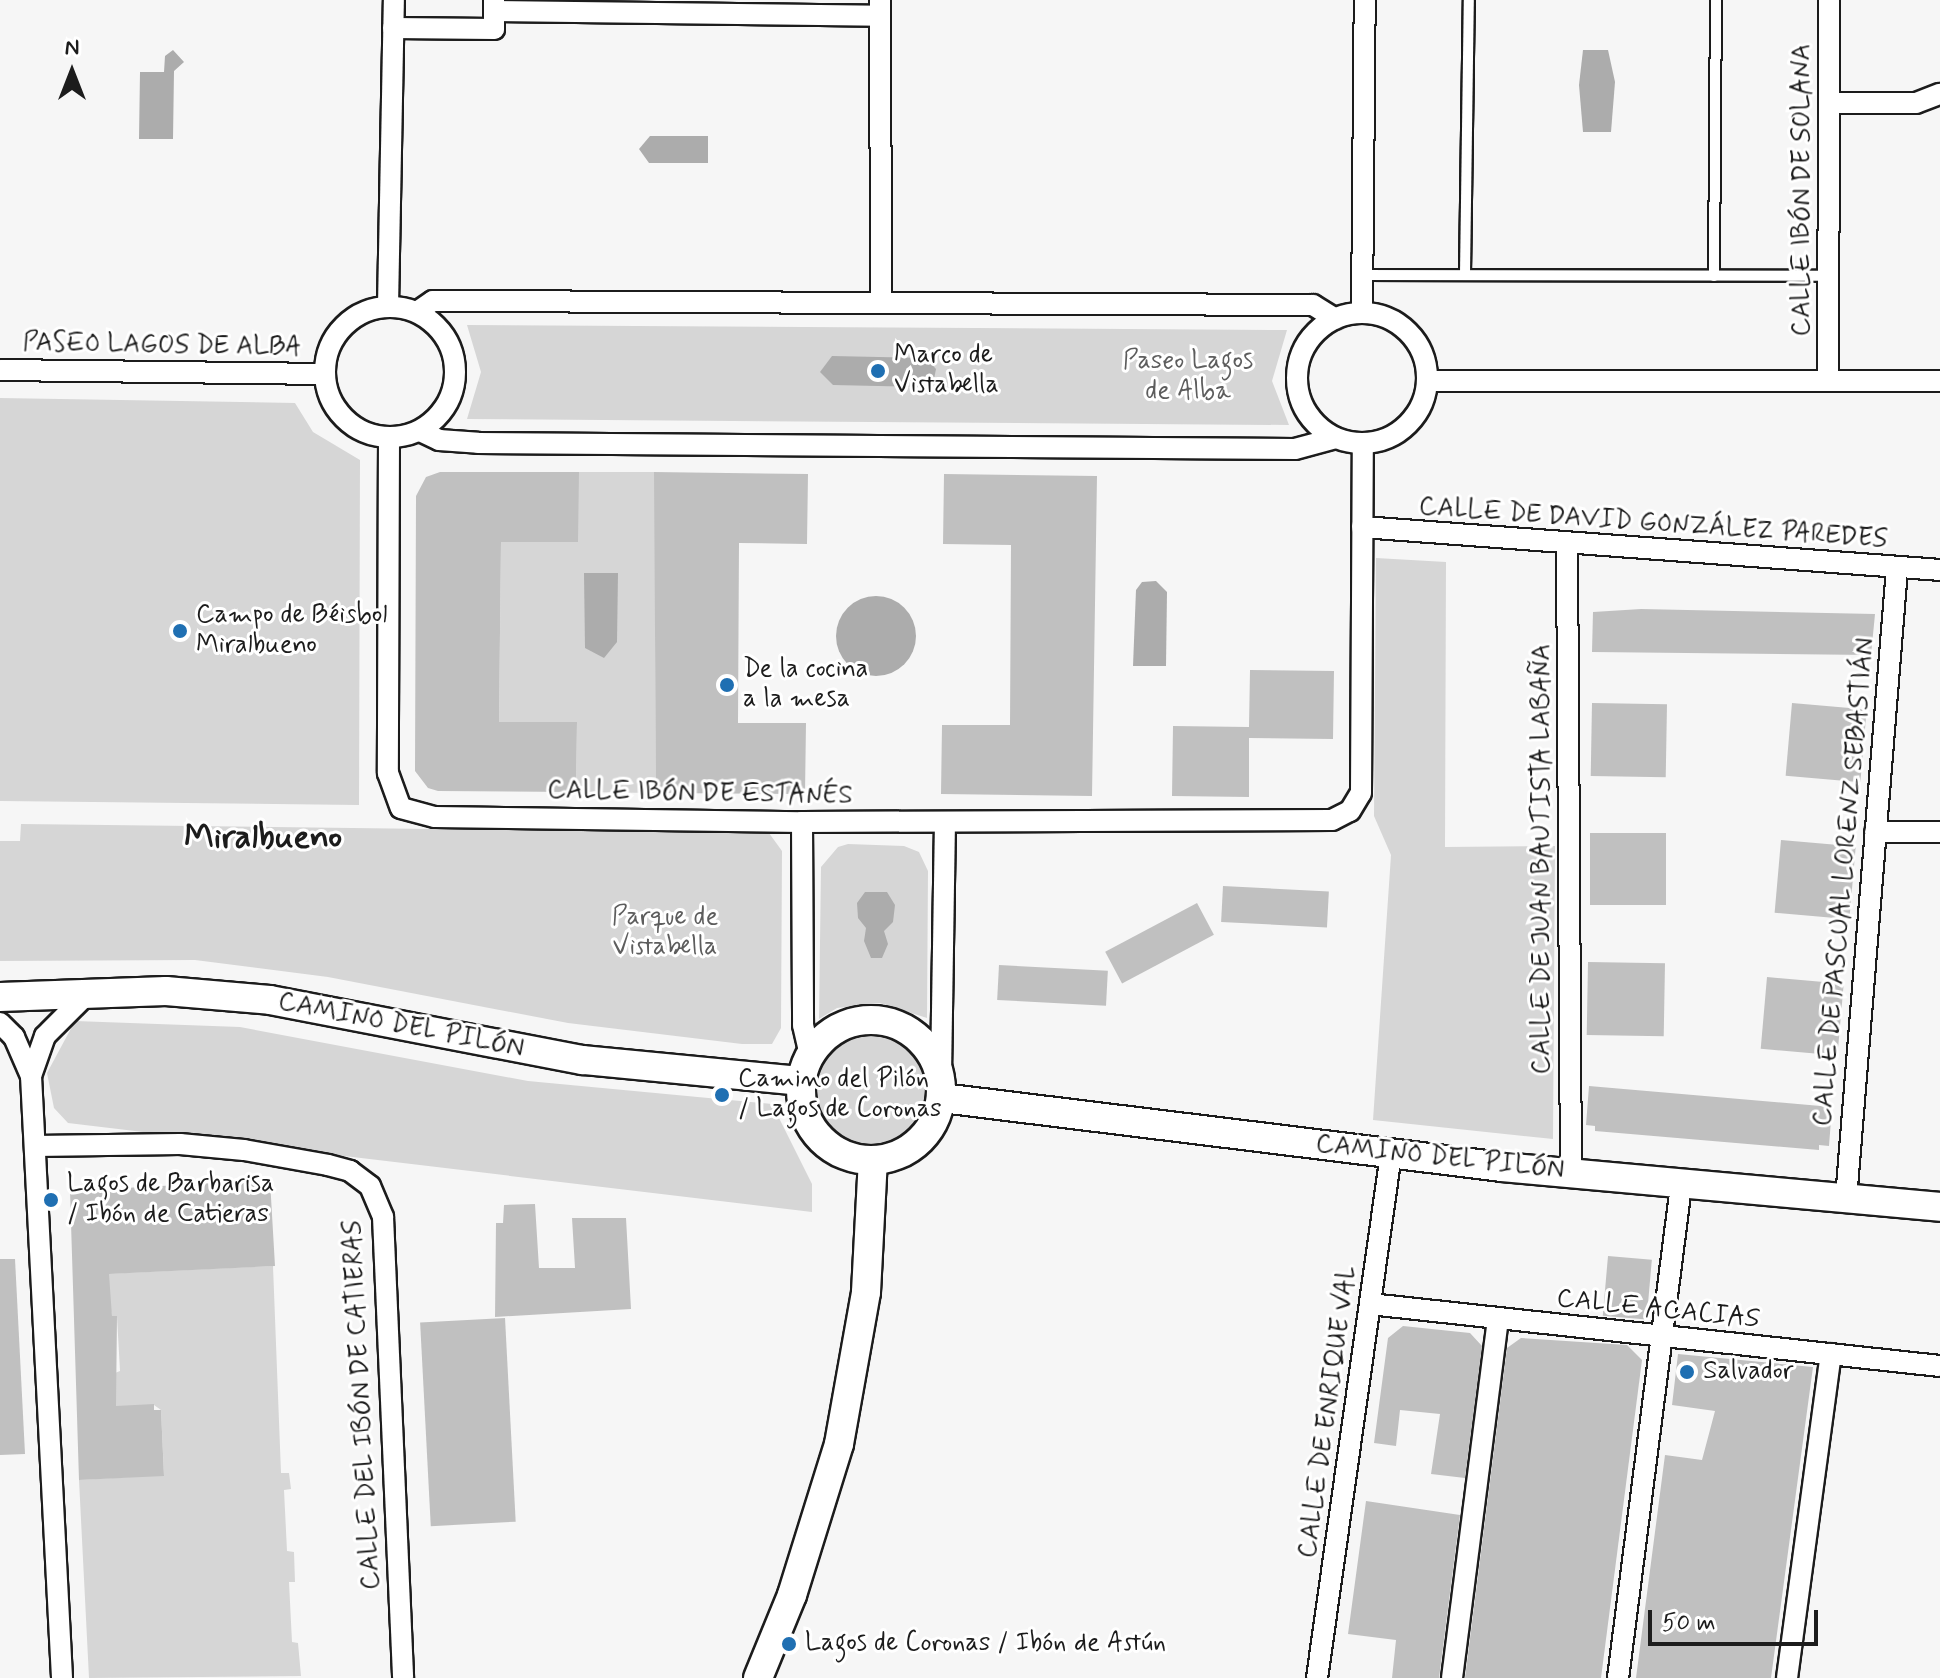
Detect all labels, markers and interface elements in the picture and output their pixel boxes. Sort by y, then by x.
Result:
north arrow [32,32,112,112]
text: N [65,34,79,62]
street label: CALLE IBÓN DE SOLANA [1787,42,1819,338]
street label: PASEO LAGOS DE ALBA [22,328,302,364]
place label: Marco de Vistabella [894,340,999,402]
park label: Paseo Lagos de Alba [1123,346,1253,408]
marker: Marco de Vistabella [869,362,887,380]
street label: CALLE DE DAVID GONZÁLEZ PAREDES [1415,492,1891,556]
place label: Campo de Béisbol Miralbueno [196,600,389,662]
marker: Campo de Béisbol Miralbueno [171,622,189,640]
street label: CALLE DE PASCUAL LORENZ SEBASTIÁN [1808,636,1882,1128]
street label: CALLE DE JUAN BAUTISTA LABAÑA [1527,645,1559,1073]
place label: De la cocina a la mesa [743,654,881,716]
marker: De la cocina a la mesa [718,676,736,694]
street label: CALLE IBÓN DE ESTANÉS [546,776,854,812]
district label: Miralbueno [184,818,342,858]
park label: Parque de Vistabella [612,902,718,964]
street label: CAMINO DEL PILÓN [278,987,524,1065]
place label: Camino del Pilón / Lagos de Coronas [738,1064,946,1126]
marker: Camino del Pilón / Lagos de Coronas [713,1086,731,1104]
street label: CAMINO DEL PILÓN [1317,1130,1563,1186]
place label: Lagos de Barbarisa / Ibón de Catieras [67,1169,276,1230]
marker: Lagos de Barbarisa / Ibón de Catieras [42,1191,60,1209]
street label: CALLE DEL IBÓN DE CATIERAS [337,1211,389,1599]
street label: CALLE DE ENRIQUE VAL [1293,1263,1365,1561]
street label: CALLE ACACIAS [1559,1284,1757,1336]
place label: Salvador [1703,1356,1793,1388]
marker: Salvador [1678,1363,1696,1381]
scale bar [1652,1594,1822,1644]
text: 50 m [1662,1608,1716,1639]
place label: Lagos de Coronas / Ibón de Astún [805,1628,1169,1660]
marker: Lagos de Coronas / Ibón de Astún [780,1635,798,1653]

